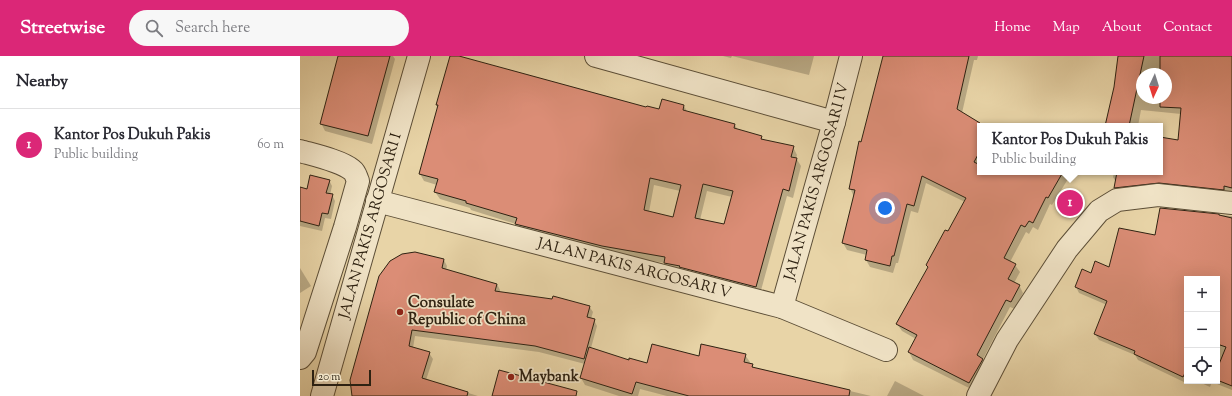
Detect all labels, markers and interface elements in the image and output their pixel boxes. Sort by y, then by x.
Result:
search box [129,10,409,46]
text: Streetwise [20,15,105,42]
icon: search [143,17,165,39]
text: Search here [175,18,250,39]
text: Home [994,18,1031,38]
text: Map [1053,18,1080,38]
text: About [1102,18,1141,38]
text: Contact [1163,18,1212,38]
north arrow [1136,68,1172,104]
text: Nearby [16,70,68,94]
street label: JALAN PAKIS ARGOSARI IV [779,81,854,284]
popup [977,123,1163,175]
text: Kantor Pos Dukuh Pakis [54,125,210,146]
street label: JALAN PAKIS ARGOSARI I [334,130,407,322]
text: Kantor Pos Dukuh Pakis [992,130,1148,151]
text: 1 [27,136,31,154]
text: 60 m [257,136,284,154]
text: Public building [54,146,138,164]
text: Public building [992,151,1076,169]
pin: 1 [1057,188,1083,218]
your location [875,198,895,218]
street label: JALAN PAKIS ARGOSARI V [534,233,734,304]
map controls [1184,276,1220,384]
button: + [1184,276,1220,312]
place label: Consulate Republic of China [408,293,526,331]
marker: Consulate Republic of China [395,307,405,317]
button: − [1184,312,1220,348]
button: locate [1184,348,1220,384]
place label: Maybank [519,367,580,388]
scale bar [312,368,371,387]
text: 20 m [318,369,340,385]
marker: Maybank [506,372,516,382]

